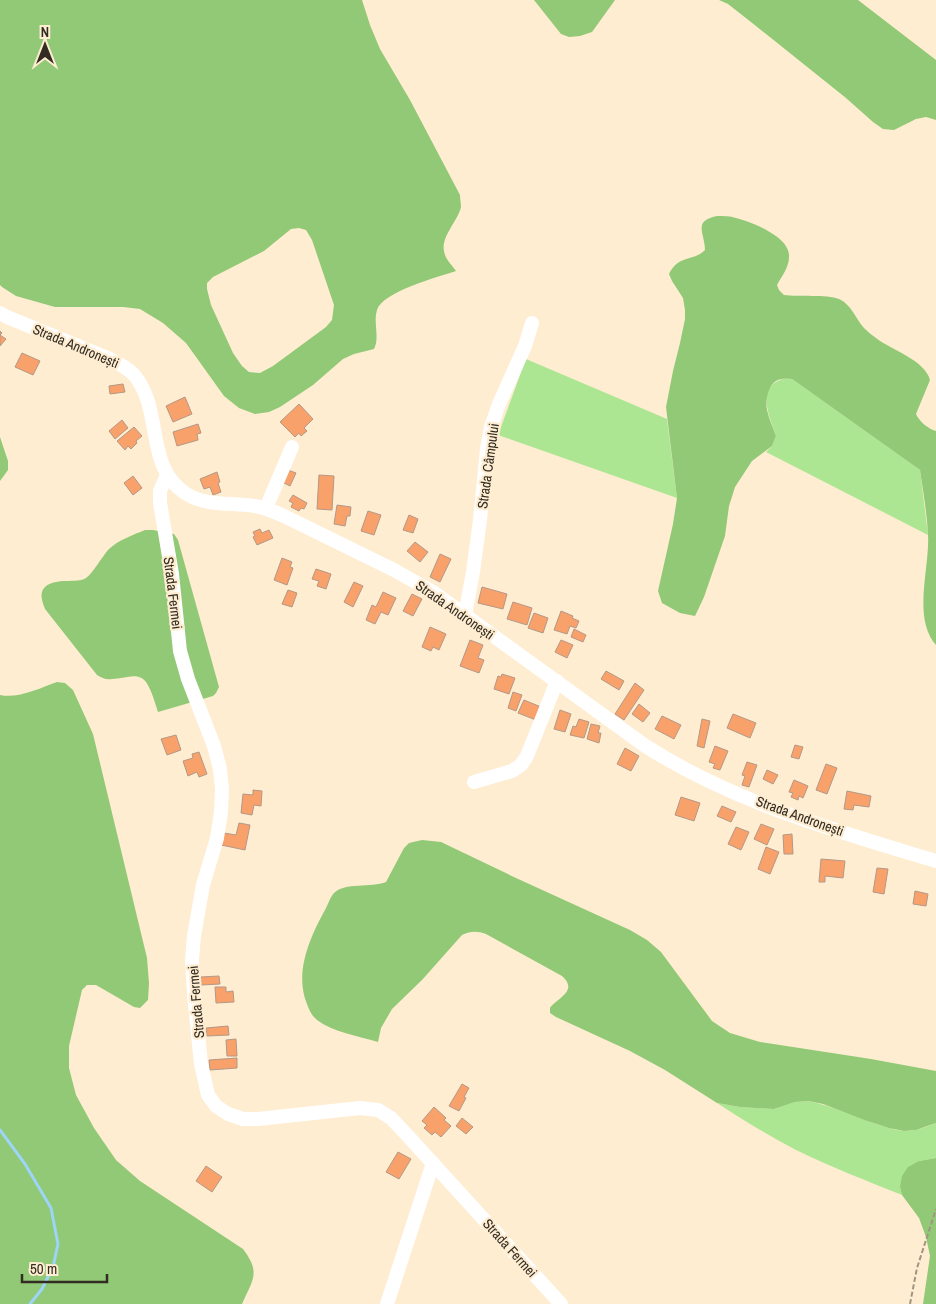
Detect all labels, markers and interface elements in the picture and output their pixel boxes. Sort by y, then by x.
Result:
north arrow [20,20,70,70]
text: N [41,23,49,41]
street label: Strada Andronești [30,320,122,372]
street label: Strada Câmpului [473,422,503,510]
street label: Strada Fermei [160,556,186,630]
street label: Strada Andronești [412,576,498,644]
street label: Strada Andronești [754,792,846,840]
street label: Strada Fermei [184,965,208,1039]
street label: Strada Fermei [479,1215,541,1281]
scale bar [22,1252,108,1284]
text: 50 m [30,1258,57,1279]

